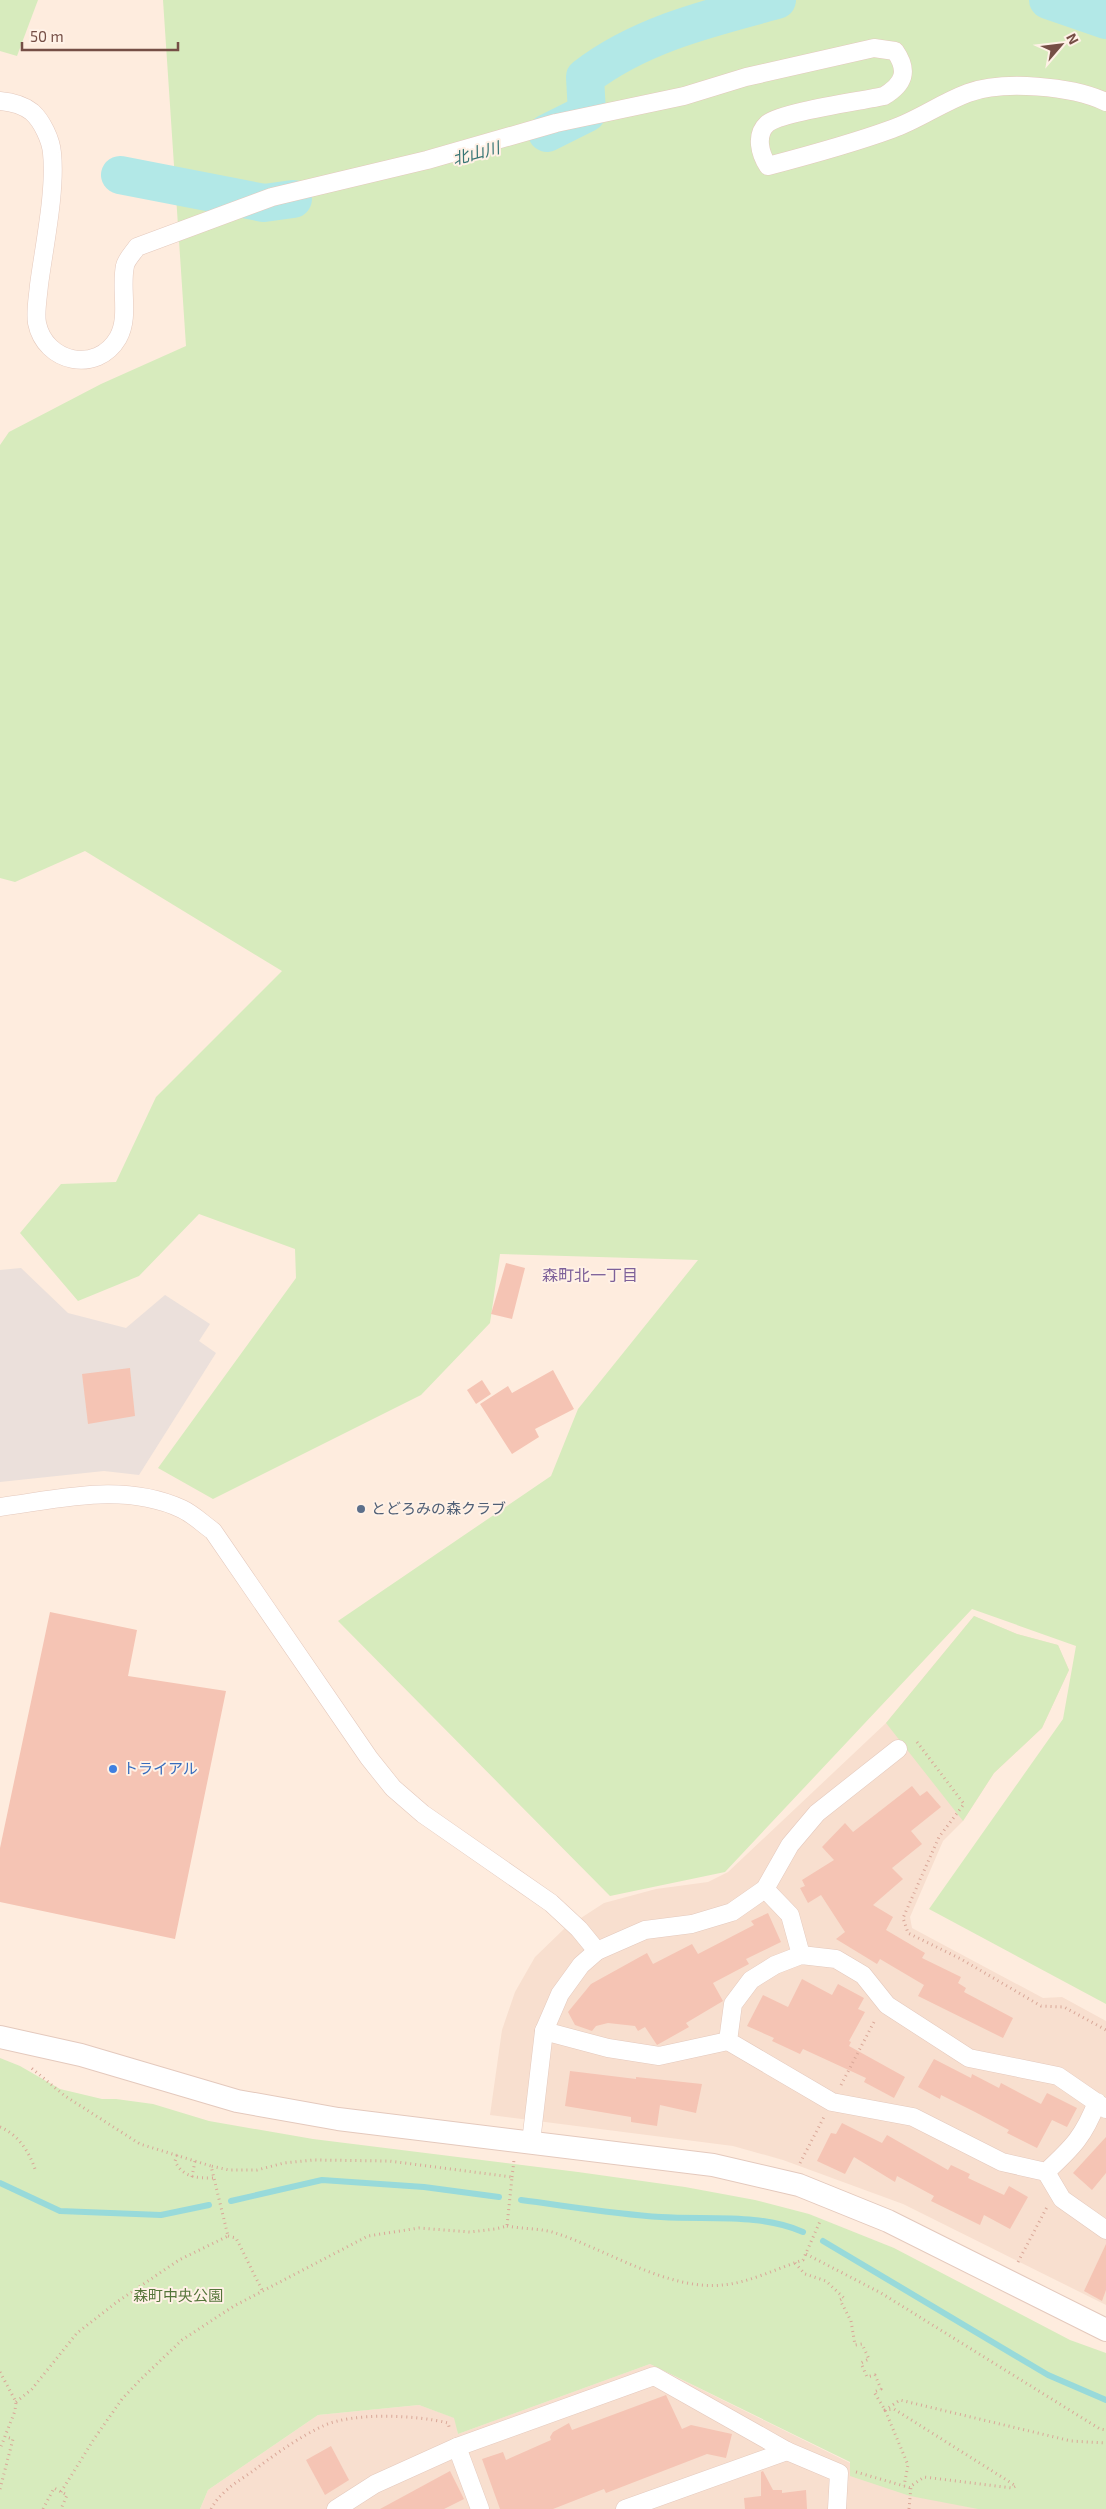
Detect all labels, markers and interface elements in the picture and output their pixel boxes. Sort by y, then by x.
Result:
scale bar [22,20,179,52]
north arrow [1036,20,1086,70]
text: 50 m [30,27,64,45]
text: N [1063,30,1083,47]
water label: 北山川 [450,137,503,168]
district label: 森町北一丁目 [542,1265,638,1284]
place label: とどろみの森クラブ [371,1499,506,1517]
marker: とどろみの森クラブ [355,1503,367,1515]
place label: トライアル [123,1759,198,1777]
marker: トライアル [107,1763,119,1775]
park label: 森町中央公園 [133,2286,223,2304]

